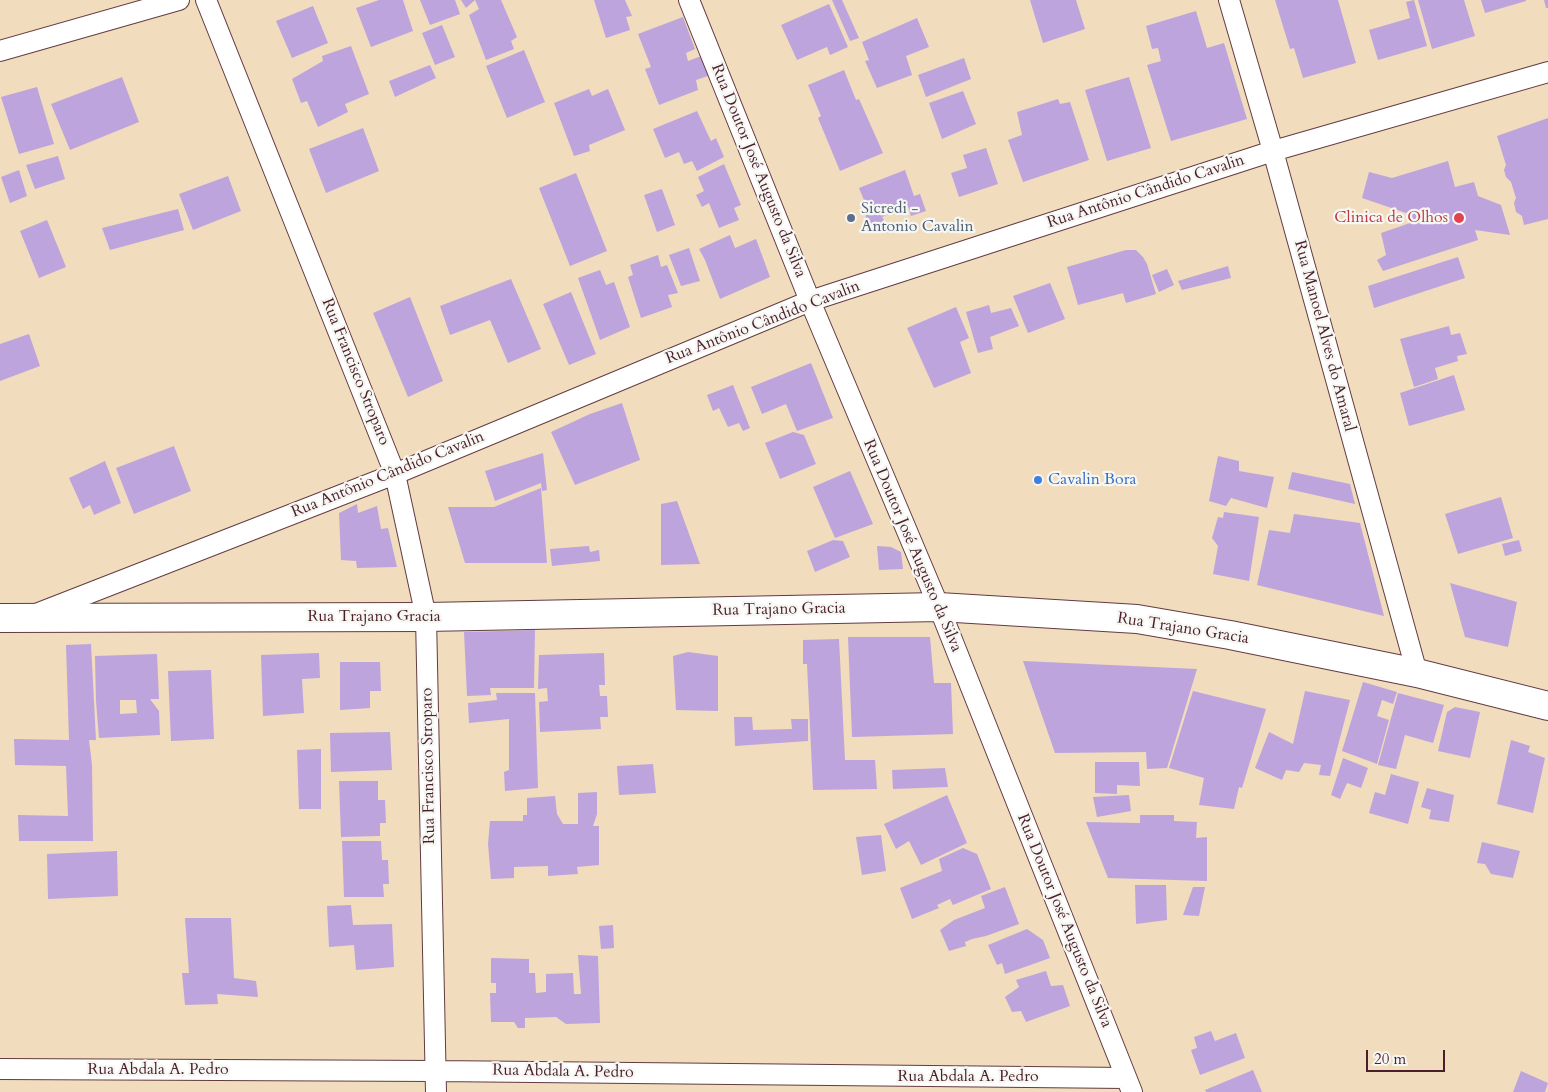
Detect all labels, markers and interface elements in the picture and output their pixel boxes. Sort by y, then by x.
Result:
street label: Rua Doutor José Augusto da Silva [706,61,810,281]
street label: Rua Antônio Cândido Cavalin [1045,151,1247,233]
place label: Sicredi - Antonio Cavalin [861,199,974,237]
place label: Clinica de Olhos [1334,208,1448,228]
marker: Clinica de Olhos [1452,211,1466,225]
marker: Sicredi - Antonio Cavalin [845,212,857,224]
street label: Rua Manoel Alves do Amaral [1289,238,1359,434]
street label: Rua Antônio Cândido Cavalin [663,277,863,369]
street label: Rua Francisco Stroparo [317,296,393,448]
street label: Rua Antônio Cândido Cavalin [289,427,487,523]
street label: Rua Doutor José Augusto da Silva [858,437,966,655]
place label: Cavalin Bora [1048,470,1136,490]
marker: Cavalin Bora [1032,474,1044,486]
street label: Rua Trajano Gracia [712,599,846,621]
street label: Rua Trajano Gracia [307,607,441,627]
street label: Rua Trajano Gracia [1116,609,1250,649]
street label: Rua Francisco Stroparo [418,687,440,845]
street label: Rua Doutor José Augusto da Silva [1012,811,1116,1031]
scale bar [1368,1040,1447,1072]
text: 20 m [1374,1049,1406,1069]
street label: Rua Abdala A. Pedro [87,1060,229,1080]
street label: Rua Abdala A. Pedro [492,1061,634,1083]
street label: Rua Abdala A. Pedro [897,1067,1039,1087]

